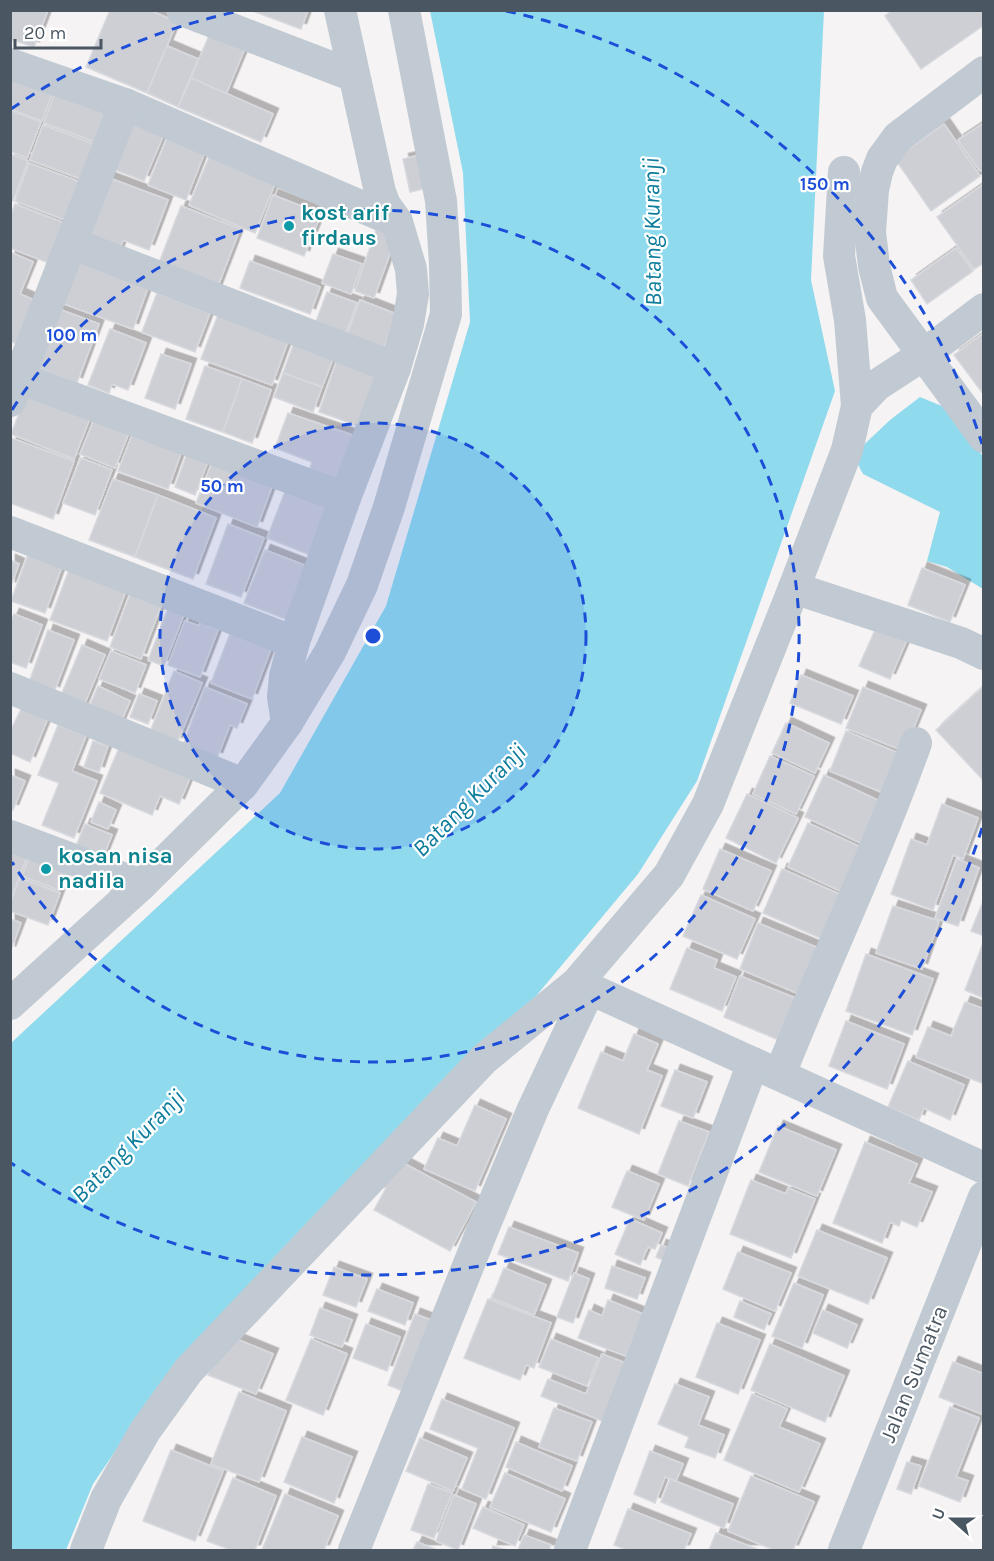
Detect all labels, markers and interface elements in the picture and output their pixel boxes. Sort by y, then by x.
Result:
scale bar [15,12,100,50]
text: 20 m [24,22,66,44]
water label: Batang Kuranji [637,157,667,307]
text: 150 m [800,173,850,195]
place label: kost arif firdaus [301,200,390,251]
marker: kost arif firdaus [282,219,296,233]
text: 100 m [47,324,97,346]
text: 50 m [200,475,244,497]
centre of rings [363,626,383,646]
water label: Batang Kuranji [406,737,532,863]
place label: kosan nisa nadila [58,843,173,894]
marker: kosan nisa nadila [39,862,53,876]
water label: Batang Kuranji [65,1083,191,1209]
street label: Jalan Sumatra [875,1302,953,1446]
north arrow [922,1489,982,1549]
text: U [928,1505,949,1522]

